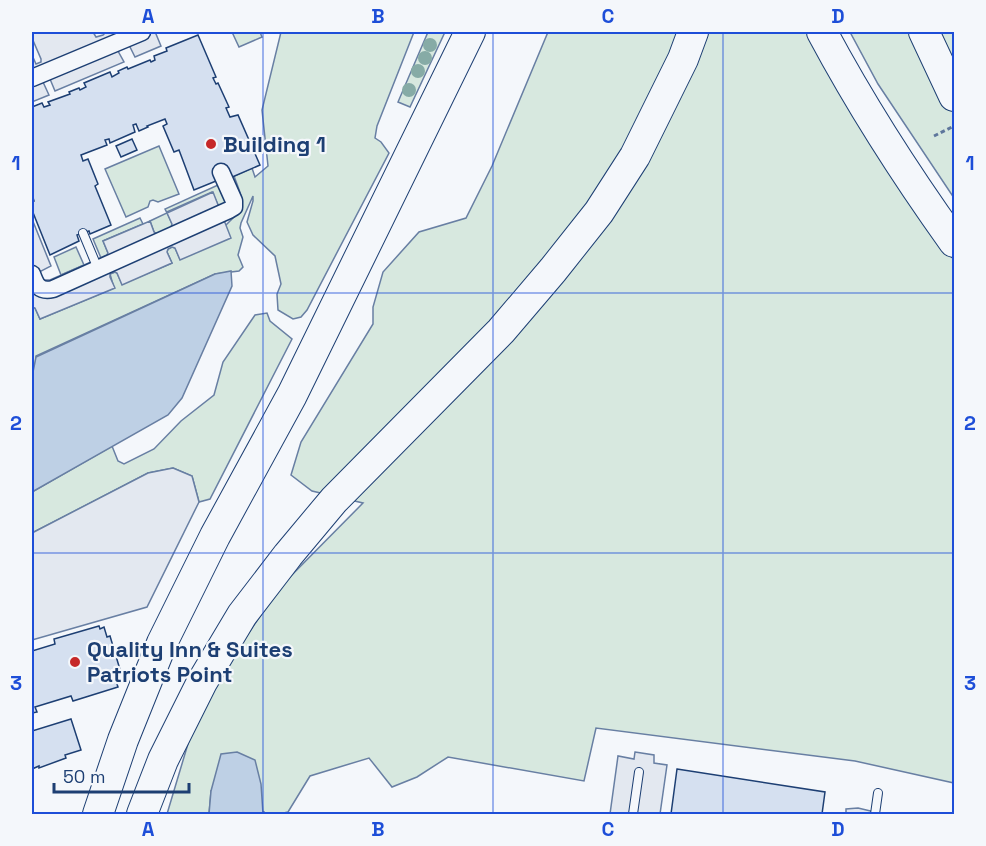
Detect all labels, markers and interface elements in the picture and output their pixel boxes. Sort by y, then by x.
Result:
text: A [142,3,155,29]
text: B [371,3,385,29]
text: C [602,3,615,29]
text: D [831,3,845,29]
place label: Building 1 [223,130,326,158]
marker: Building 1 [204,137,218,151]
text: 1 [11,150,21,176]
text: 1 [965,150,975,176]
text: 2 [10,410,22,436]
text: 2 [964,410,976,436]
place label: Quality Inn & Suites Patriots Point [87,635,293,688]
marker: Quality Inn & Suites Patriots Point [68,655,82,669]
text: 3 [10,670,22,696]
text: 3 [964,670,976,696]
scale bar [54,756,189,794]
text: 50 m [63,765,105,788]
text: A [142,816,155,842]
text: B [371,816,385,842]
text: C [602,816,615,842]
text: D [831,816,845,842]

